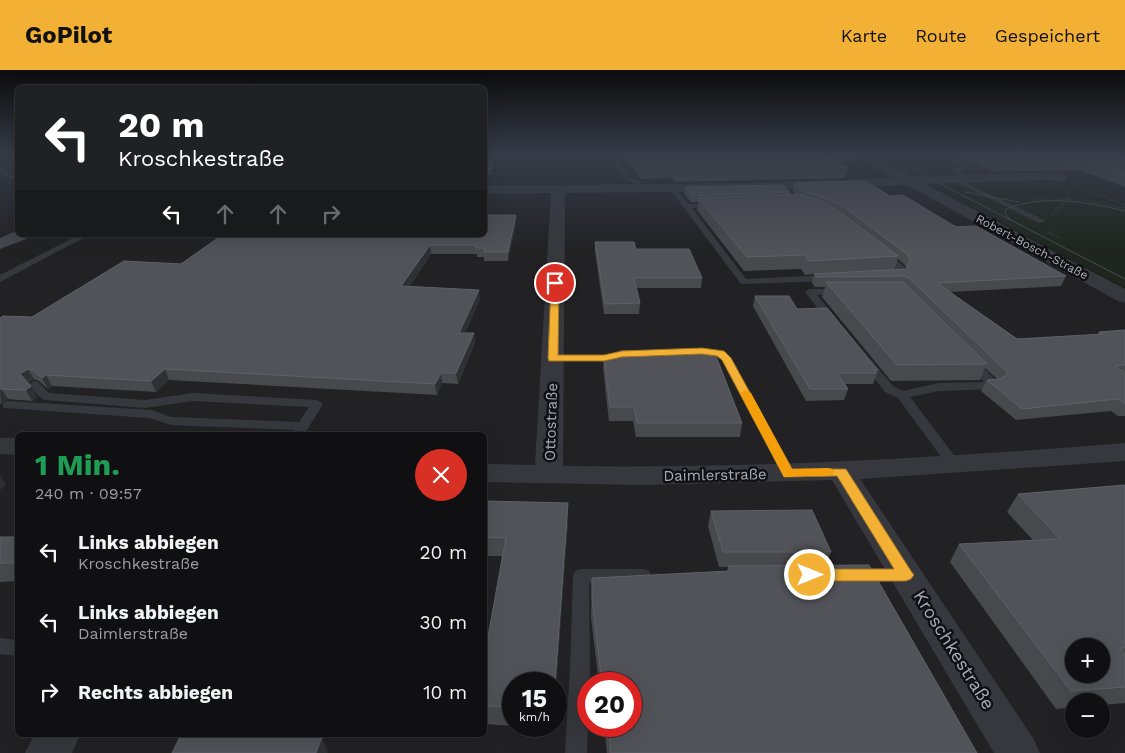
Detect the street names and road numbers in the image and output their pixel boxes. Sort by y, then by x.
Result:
street label: Robert-Bosch-Straße [974,212,1090,283]
street label: Ottostraße [541,383,561,461]
street label: Daimlerstraße [663,465,767,485]
street label: Kroschkestraße [909,586,999,713]

